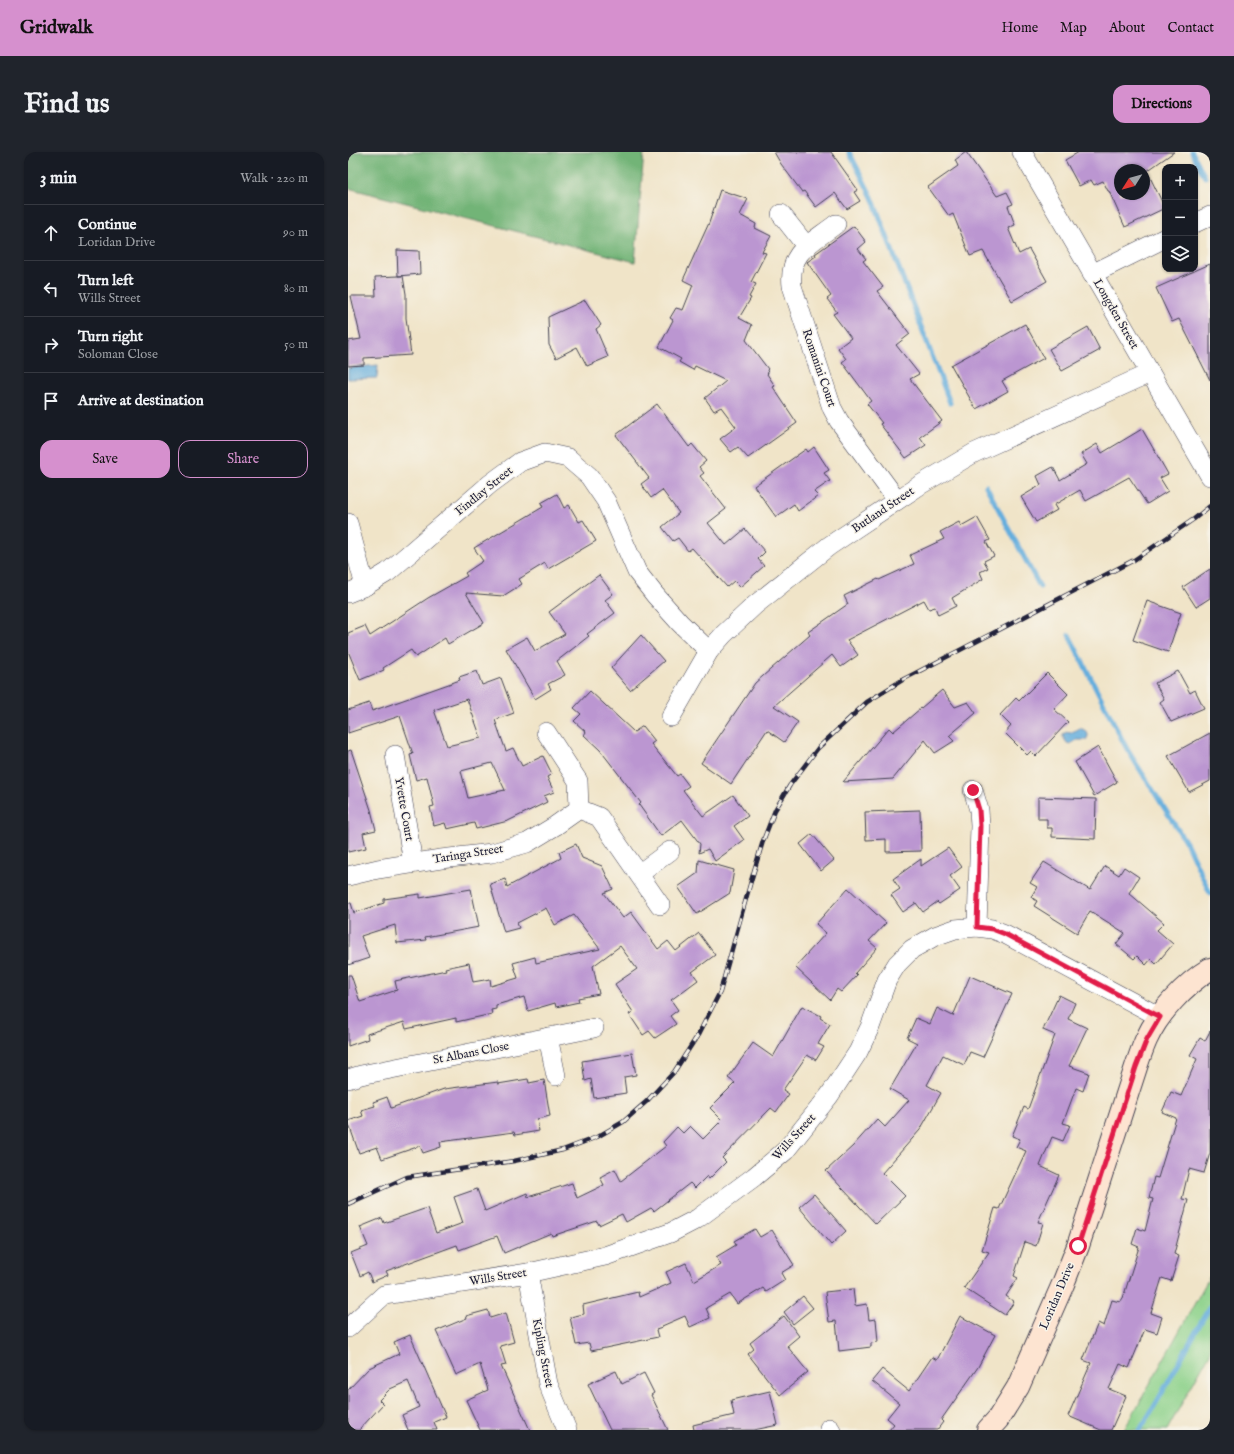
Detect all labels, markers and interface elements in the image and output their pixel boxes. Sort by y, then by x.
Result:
text: Gridwalk [20,16,93,40]
text: Home [1002,19,1038,37]
text: Map [1060,19,1087,37]
text: About [1109,19,1145,37]
text: Contact [1167,19,1214,37]
button: Directions [1113,85,1210,123]
text: Find us [24,87,110,122]
north arrow [1114,164,1150,200]
map controls [1162,164,1198,272]
button: + [1162,164,1198,200]
text: 3 min [40,168,77,189]
text: Walk · 220 m [240,170,308,187]
button: − [1162,200,1198,236]
text: Continue [78,215,136,234]
icon: ahead [40,222,62,244]
text: 90 m [283,224,308,241]
text: Loridan Drive [78,234,155,251]
button: layers [1162,236,1198,272]
text: Turn left [78,271,134,290]
street label: Longden Street [1090,276,1142,352]
icon: left [40,278,62,300]
text: 80 m [284,280,308,297]
text: Wills Street [78,290,141,307]
text: Turn right [78,327,143,346]
street label: Romanini Court [799,327,839,409]
icon: right [40,334,62,356]
text: 50 m [284,336,308,353]
text: Soloman Close [78,346,158,363]
icon: arrive [40,390,62,412]
text: Arrive at destination [78,391,204,410]
button: Save [40,440,170,478]
button: Share [178,440,308,478]
street label: Findlay Street [452,463,516,519]
street label: Butland Street [849,484,917,536]
street label: Yvette Court [391,776,417,842]
route end [964,781,982,799]
street label: Taringa Street [432,841,504,867]
street label: St Albans Close [432,1038,511,1068]
street label: Wills Street [769,1110,819,1164]
route start [1069,1237,1087,1255]
street label: Loridan Drive [1036,1260,1078,1332]
street label: Wills Street [468,1265,528,1289]
street label: Kipling Street [528,1317,557,1389]

